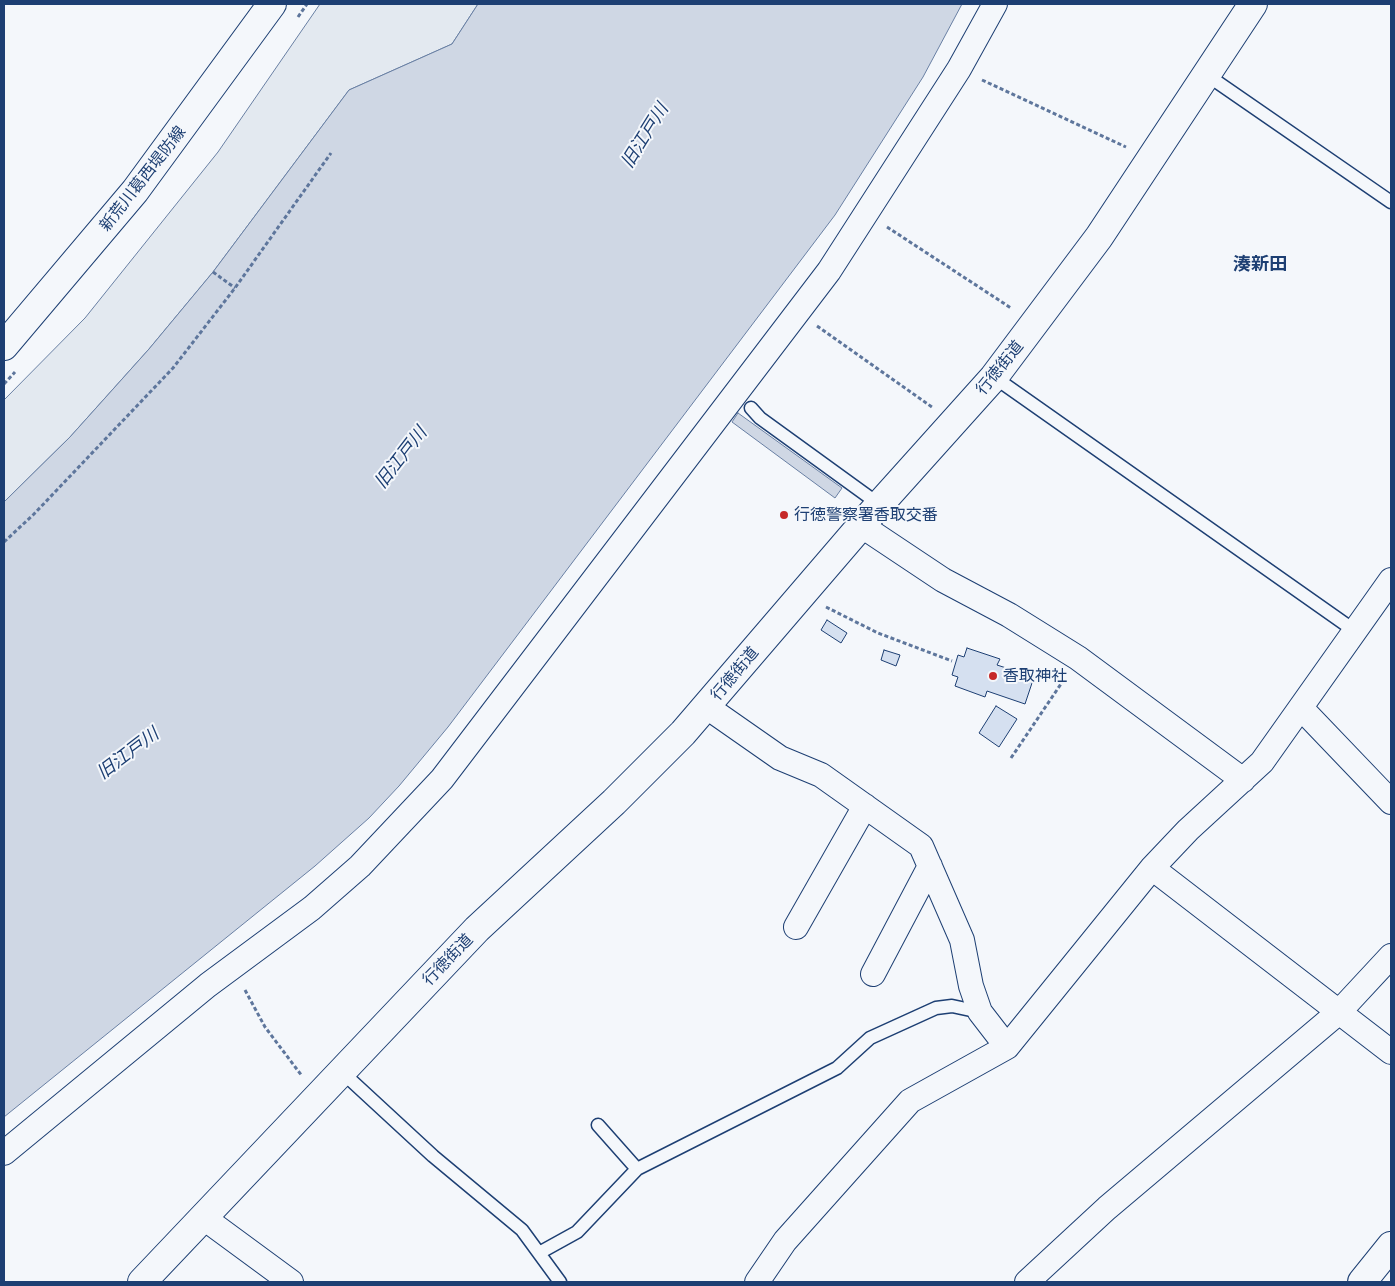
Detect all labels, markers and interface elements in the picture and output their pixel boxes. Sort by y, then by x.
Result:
water label: 旧江戸川 [617,100,673,172]
street label: 新荒川葛西堤防線 [96,123,190,235]
district label: 湊新田 [1233,254,1287,276]
street label: 行徳街道 [972,337,1028,399]
water label: 旧江戸川 [370,423,432,493]
place label: 行徳警察署香取交番 [794,505,938,525]
marker: 行徳警察署香取交番 [778,509,790,521]
street label: 行徳街道 [707,643,763,705]
place label: 香取神社 [1003,666,1067,686]
marker: 香取神社 [987,670,999,682]
water label: 旧江戸川 [93,724,163,784]
street label: 行徳街道 [419,930,477,990]

